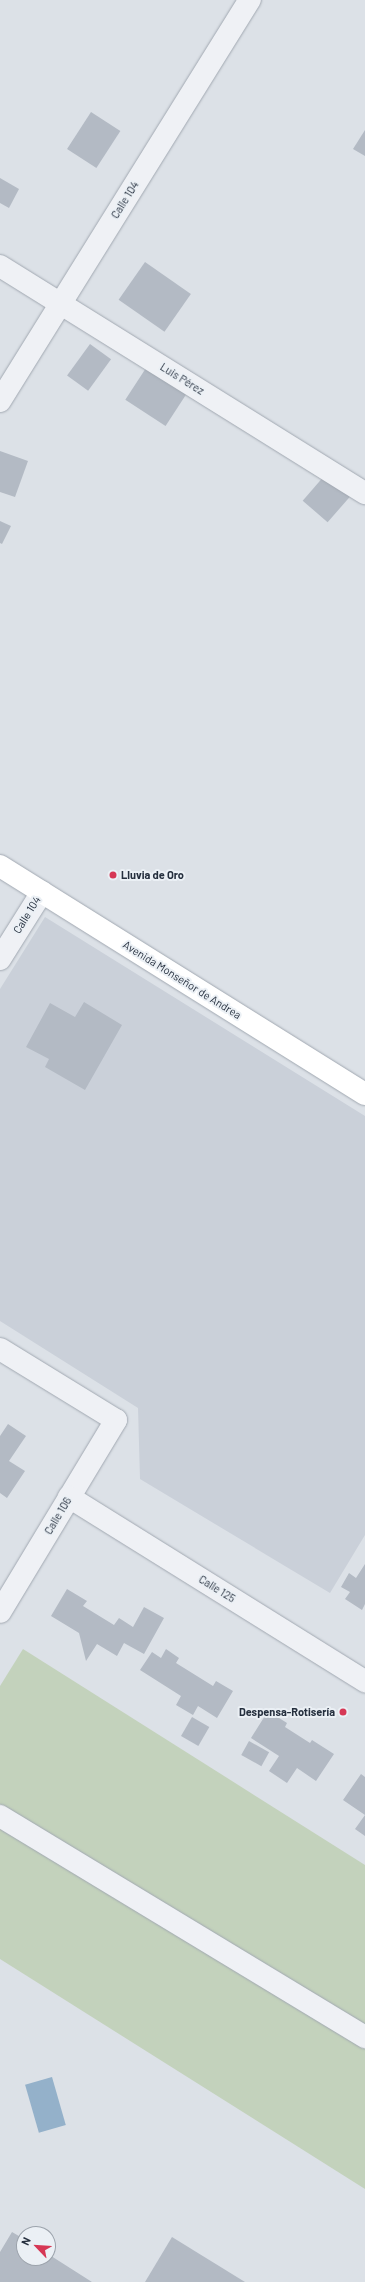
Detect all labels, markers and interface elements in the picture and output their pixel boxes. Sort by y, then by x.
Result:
street label: Calle 104 [108,179,142,221]
street label: Luis Pérez [158,360,206,398]
place label: Lluvia de Oro [121,868,184,882]
marker: Lluvia de Oro [108,870,118,880]
street label: Calle 104 [10,894,44,936]
street label: Avenida Monseñor de Andrea [120,938,244,1022]
street label: Calle 106 [42,1495,74,1537]
street label: Calle 125 [196,1573,238,1605]
place label: Despensa-Rotisería [239,1705,335,1719]
marker: Despensa-Rotisería [338,1707,348,1717]
north arrow [16,2226,56,2266]
text: N [18,2235,33,2247]

